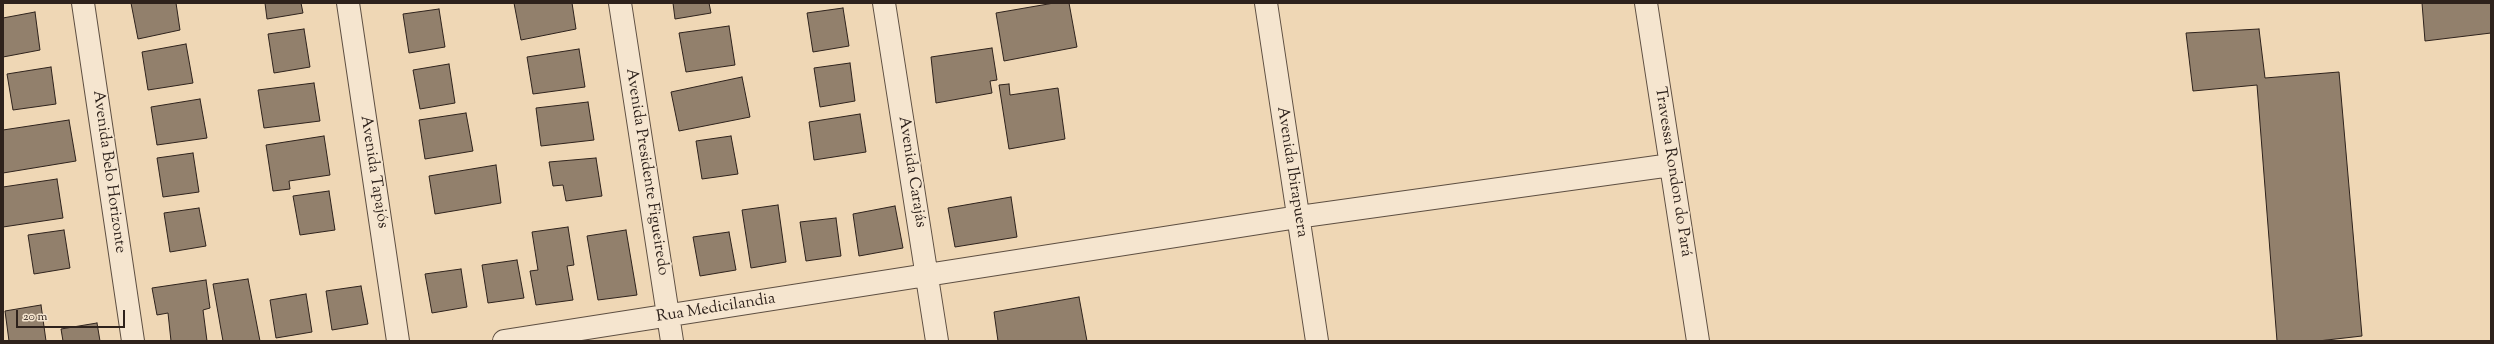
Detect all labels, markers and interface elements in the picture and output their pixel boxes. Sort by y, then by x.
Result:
street label: Avenida Presidente Figueiredo [620,67,672,277]
street label: Travessa Rondon do Pará [1649,86,1695,258]
street label: Avenida Belo Horizonte [87,89,129,255]
street label: Avenida Ibirapuera [1271,105,1311,239]
street label: Avenida Tapajós [355,114,391,230]
street label: Avenida Carajás [893,115,929,229]
street label: Rua Medicilandia [655,290,777,328]
scale bar [18,302,127,328]
text: 20 m [23,308,47,326]

